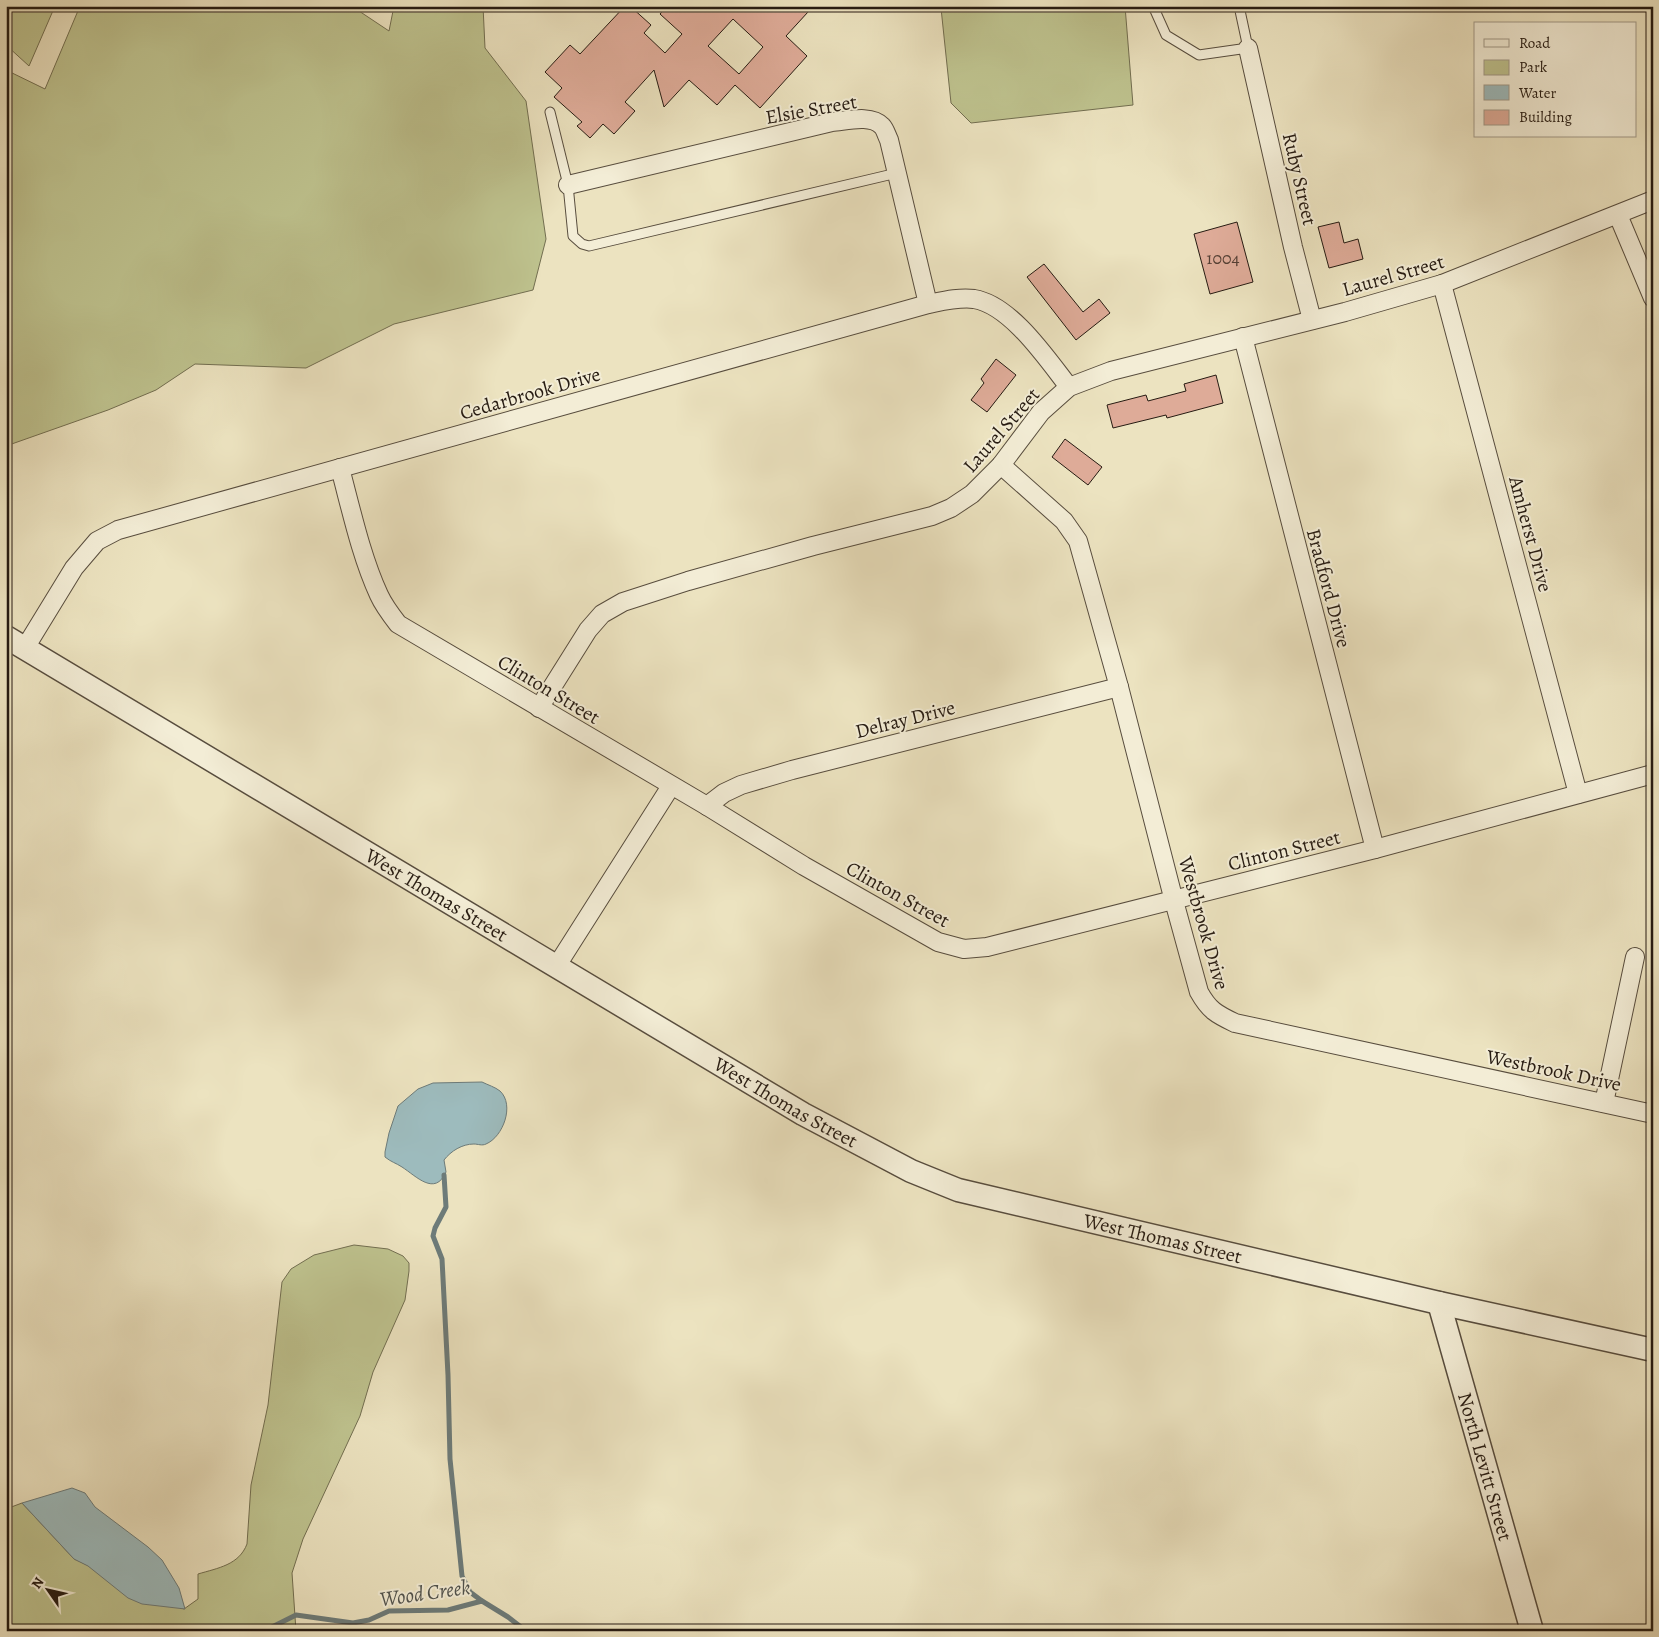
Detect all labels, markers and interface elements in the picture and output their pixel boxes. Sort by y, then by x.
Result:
legend [1474,22,1636,138]
text: Road [1519,33,1551,53]
text: Park [1519,57,1548,77]
text: Water [1518,83,1556,103]
street label: Elsie Street [763,88,859,131]
text: Building [1519,107,1572,127]
street label: Ruby Street [1276,130,1323,228]
house number: 1004 [1206,246,1240,270]
street label: Laurel Street [1339,248,1448,303]
street label: Cedarbrook Drive [457,360,604,426]
street label: Laurel Street [957,382,1046,479]
street label: Amherst Drive [1502,472,1559,595]
street label: Bradford Drive [1300,525,1357,651]
street label: Clinton Street [493,648,605,731]
street label: Delray Drive [852,694,958,745]
street label: Clinton Street [1225,823,1343,877]
street label: West Thomas Street [359,842,513,949]
street label: Westbrook Drive [1171,853,1235,993]
street label: Clinton Street [841,855,955,934]
street label: Westbrook Drive [1483,1043,1624,1098]
street label: West Thomas Street [708,1050,863,1155]
street label: West Thomas Street [1080,1207,1245,1270]
street label: North Levitt Street [1451,1389,1519,1544]
north arrow [22,1564,72,1614]
text: N [27,1573,48,1593]
water label: Wood Creek [378,1573,472,1613]

